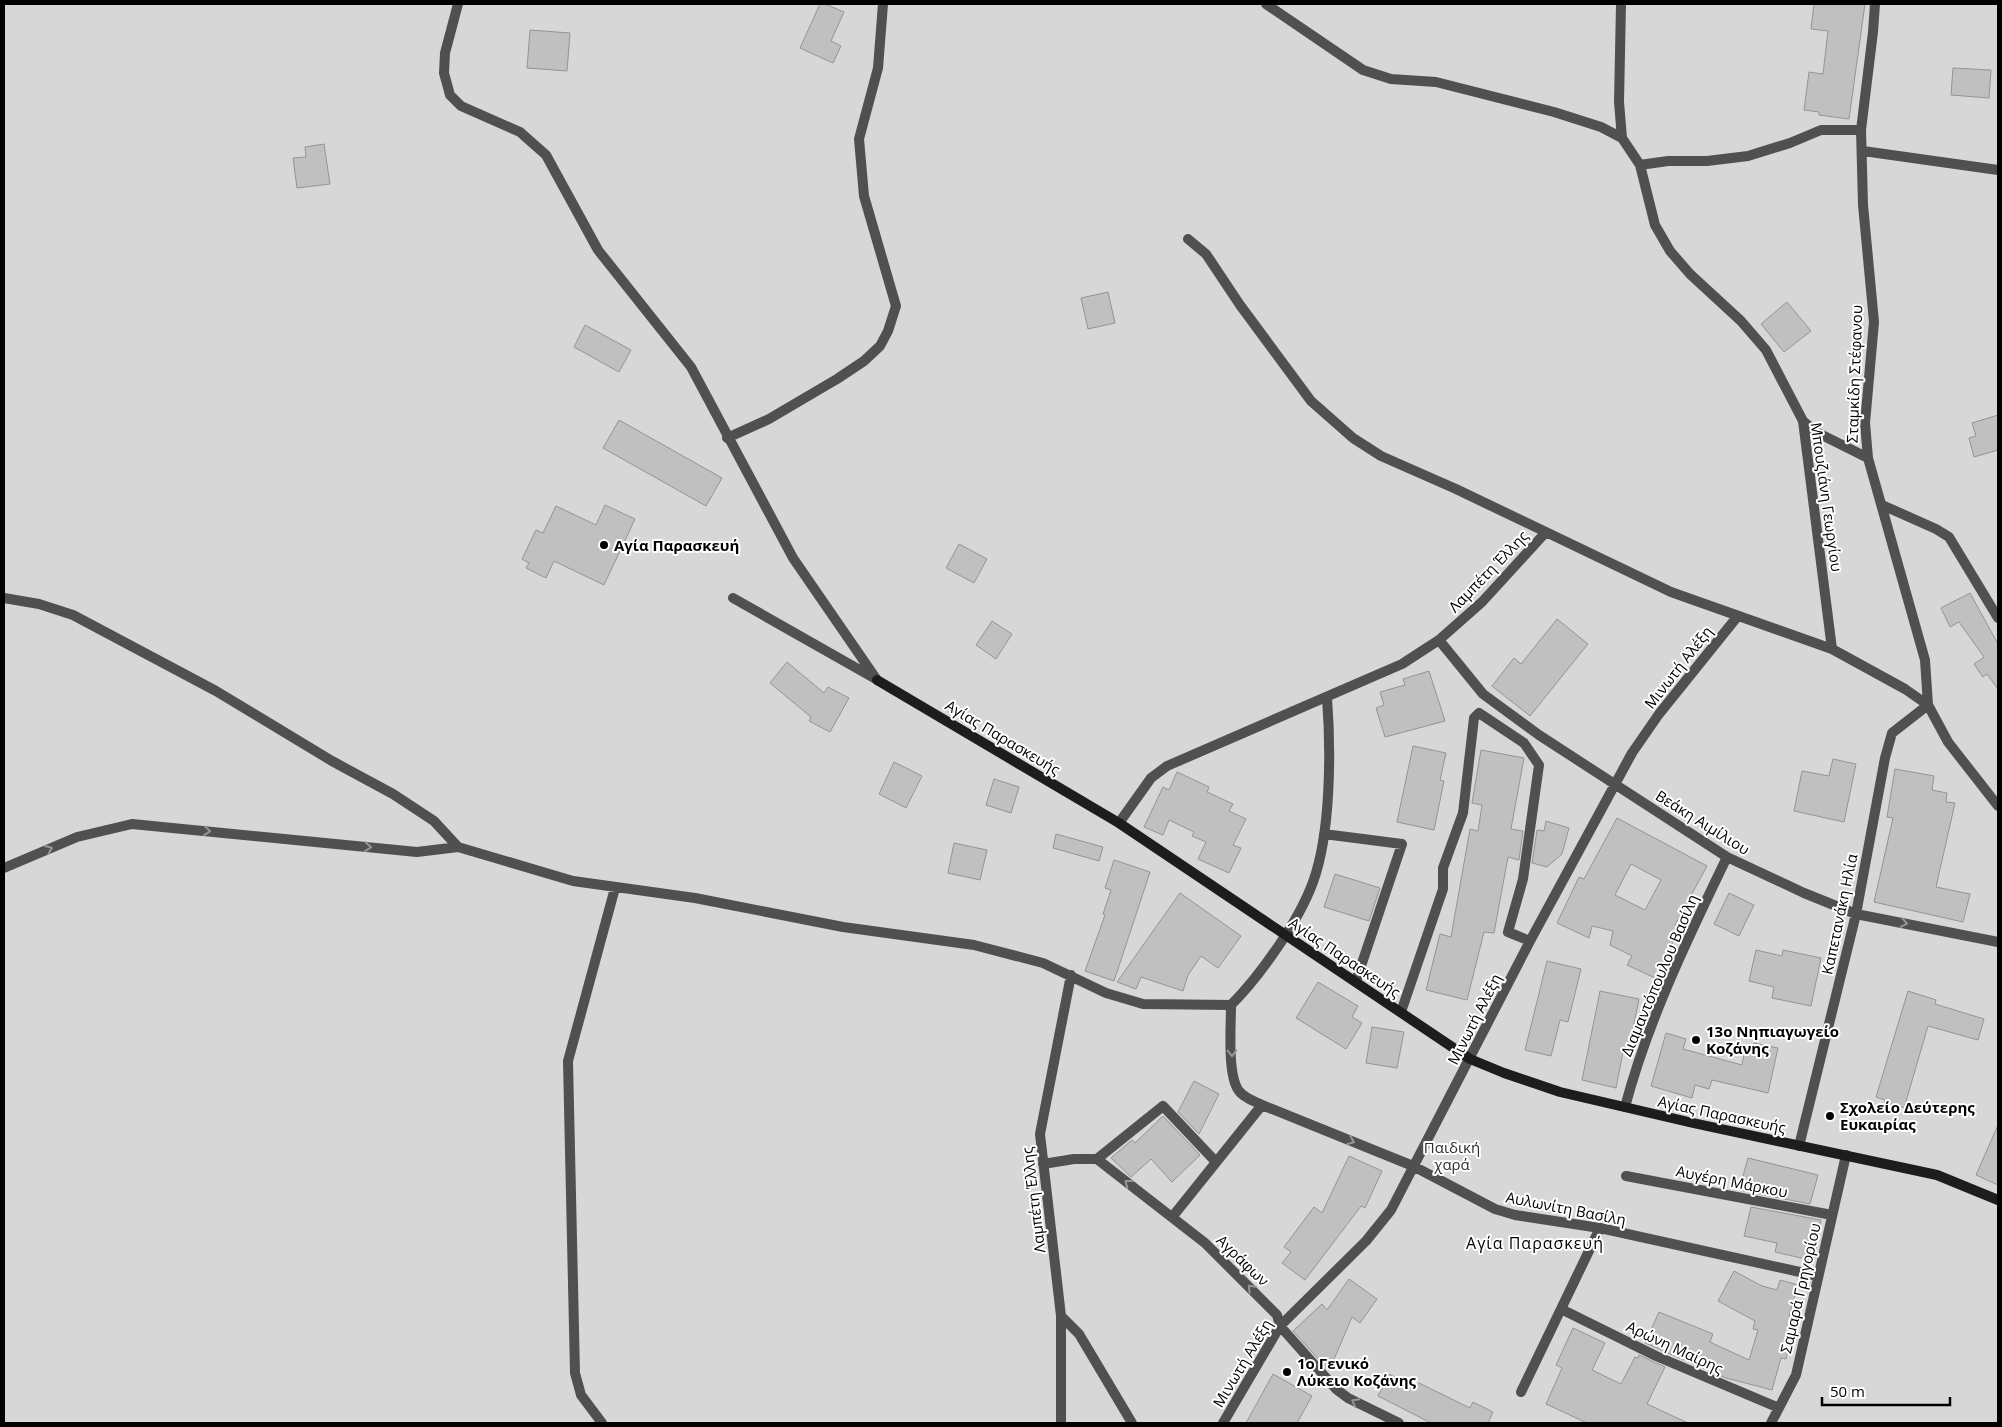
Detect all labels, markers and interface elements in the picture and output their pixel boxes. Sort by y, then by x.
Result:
street label: Σταμκίδη Στέφανου [1842,305,1866,443]
street label: Μπουζιάνη Γεωργίου [1807,421,1847,573]
street label: Λαμπέτη Έλλης [1444,526,1532,616]
place label: Αγία Παρασκευή [614,535,739,555]
marker: Αγία Παρασκευή [598,539,610,551]
street label: Μινωτή Αλέξη [1639,622,1717,712]
street label: Αγίας Παρασκευής [942,695,1064,779]
street label: Βεάκη Αιμίλιου [1652,785,1754,859]
one-way arrow [203,825,211,836]
one-way arrow [365,841,373,852]
one-way arrow [44,845,53,855]
street label: Καπετανάκη Ηλία [1816,852,1862,976]
street label: Διαμαντόπουλου Βασίλη [1616,891,1702,1059]
street label: Αγίας Παρασκευής [1285,912,1405,1002]
one-way arrow [1900,918,1909,928]
street label: Μινωτή Αλέξη [1443,970,1505,1068]
place label: 13ο Νηπιαγωγείο Κοζάνης [1706,1021,1839,1058]
marker: 13ο Νηπιαγωγείο Κοζάνης [1690,1034,1702,1046]
one-way arrow [1227,1050,1237,1058]
street label: Αγίας Παρασκευής [1656,1091,1788,1137]
place label: Σχολείο Δεύτερης Ευκαιρίας [1840,1097,1975,1134]
marker: Σχολείο Δεύτερης Ευκαιρίας [1824,1110,1836,1122]
one-way arrow [1346,1135,1355,1145]
park label: Παιδική χαρά [1424,1137,1480,1174]
street label: Λαμπέτη Έλλης [1017,1146,1049,1254]
street label: Αυγέρη Μάρκου [1674,1160,1790,1202]
one-way arrow [1124,1180,1134,1189]
street label: Αυλωνίτη Βασίλη [1504,1187,1628,1229]
street label: Σαμαρά Γρηγορίου [1775,1221,1825,1355]
street label: Αγράφων [1212,1230,1274,1290]
district label: Αγία Παρασκευή [1466,1232,1604,1254]
one-way arrow [1248,1285,1257,1294]
street label: Μινωτή Αλέξη [1208,1315,1276,1411]
street label: Αρώνη Μαίρης [1623,1316,1727,1378]
place label: 1ο Γενικό Λύκειο Κοζάνης [1297,1353,1417,1390]
marker: 1ο Γενικό Λύκειο Κοζάνης [1281,1366,1293,1378]
scale bar [1822,1374,1950,1406]
text: 50 m [1830,1381,1865,1401]
one-way arrow [1351,1398,1360,1408]

